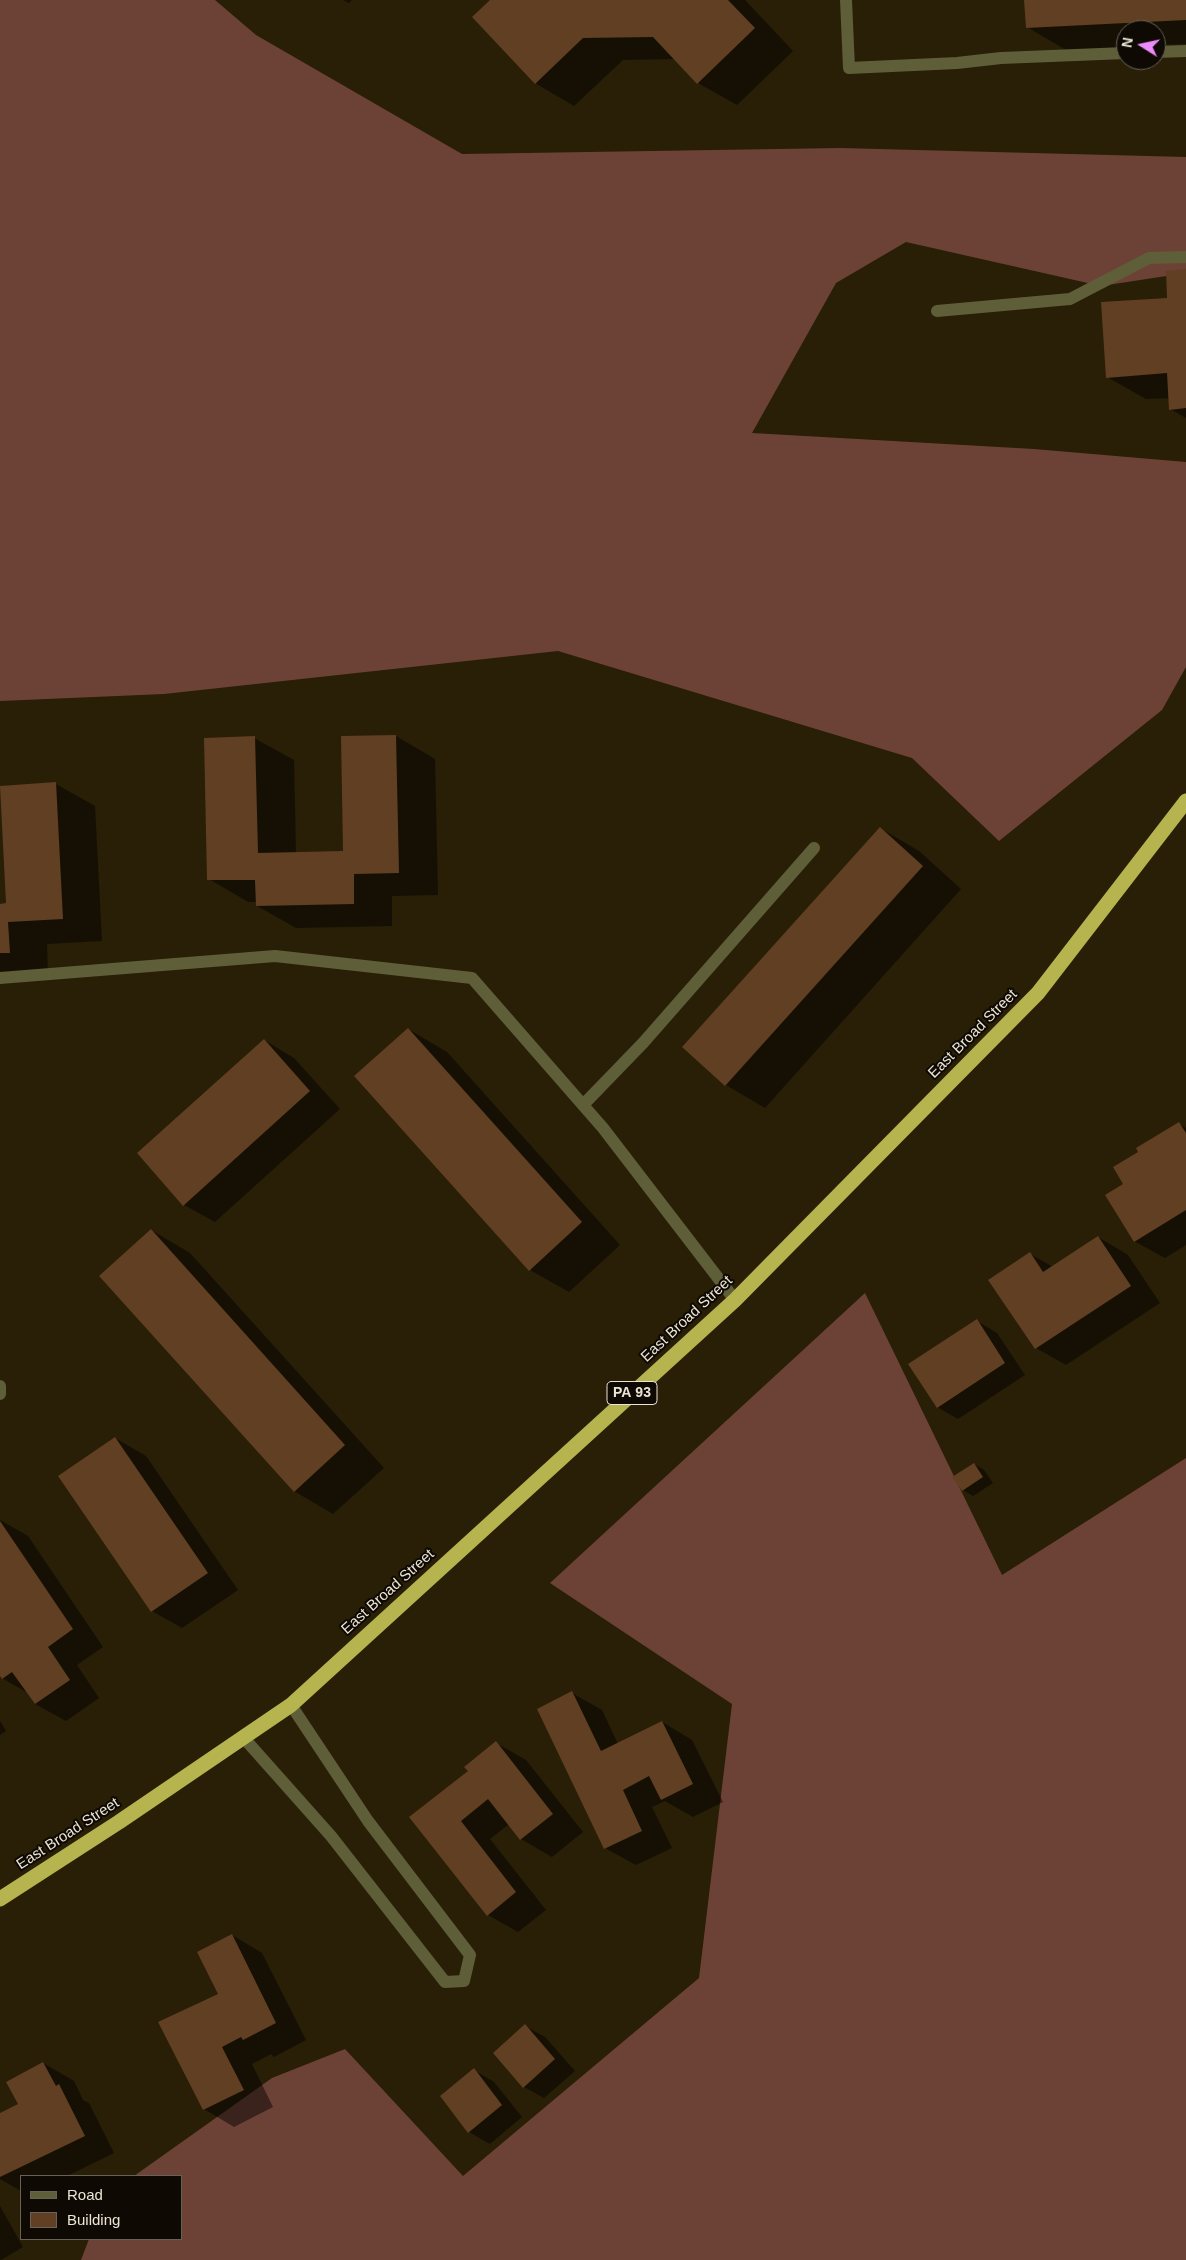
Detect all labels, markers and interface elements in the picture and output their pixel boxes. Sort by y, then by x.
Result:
north arrow [1116,20,1166,70]
text: N [1118,36,1136,49]
street label: East Broad Street [925,986,1021,1082]
street label: East Broad Street [638,1272,736,1366]
road number: PA 93 [607,1382,657,1405]
street label: East Broad Street [338,1546,438,1638]
street label: East Broad Street [13,1794,123,1874]
legend [20,2175,182,2240]
text: Road [67,2186,103,2203]
text: Building [67,2211,120,2228]

